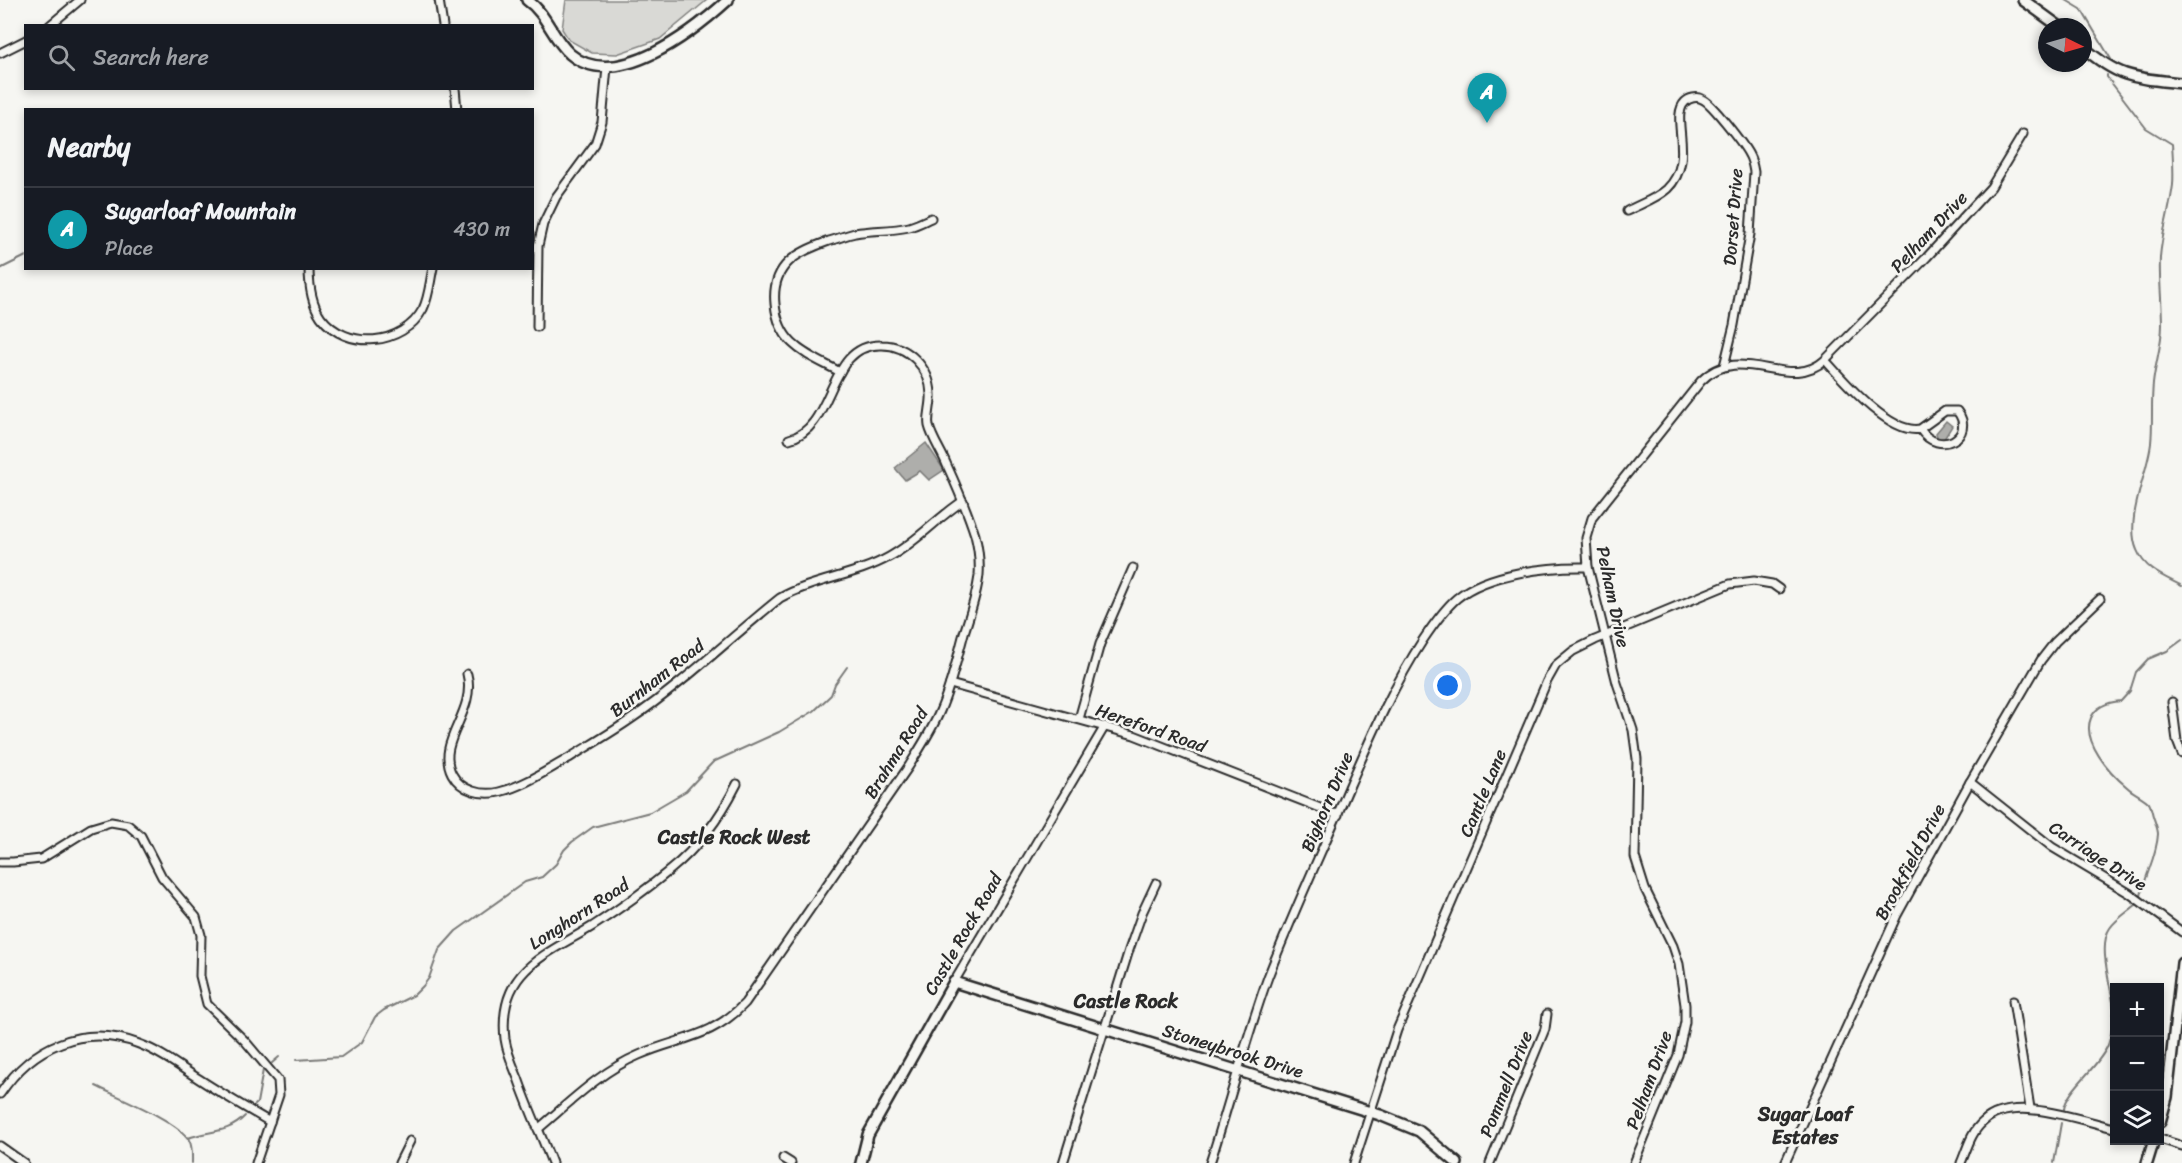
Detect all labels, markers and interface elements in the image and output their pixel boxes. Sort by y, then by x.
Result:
north arrow [2038,18,2092,72]
search box [24,24,534,90]
text: Search here [93,38,209,77]
icon: search [45,41,78,74]
pin: A [1468,74,1506,123]
text: Nearby [48,124,130,170]
street label: Dorset Drive [1714,167,1752,267]
street label: Pelham Drive [1882,183,1976,281]
text: Sugarloaf Mountain [105,192,296,231]
text: A [61,212,74,247]
text: 430 m [453,212,510,247]
text: Place [105,231,153,266]
street label: Pelham Drive [1587,543,1639,651]
street label: Burnham Road [602,630,713,726]
your location [1433,671,1462,700]
street label: Hereford Road [1091,694,1212,762]
street label: Brahma Road [855,700,938,805]
street label: Cantle Lane [1450,744,1516,842]
street label: Bighorn Drive [1291,747,1363,857]
street label: Brookfield Drive [1866,798,1954,926]
street label: Carriage Drive [2042,812,2154,900]
district label: Castle Rock West [657,820,810,855]
street label: Castle Rock Road [915,865,1012,1001]
street label: Longhorn Road [522,868,637,959]
map controls [2110,983,2164,1145]
button: + [2110,983,2164,1037]
district label: Castle Rock [1073,984,1179,1019]
street label: Stoneybrook Drive [1158,1014,1308,1088]
street label: Pommell Drive [1470,1026,1542,1142]
street label: Pelham Drive [1616,1026,1682,1134]
button: − [2110,1037,2164,1091]
button: layers [2110,1091,2164,1145]
district label: Sugar Loaf Estates [1757,1097,1855,1155]

